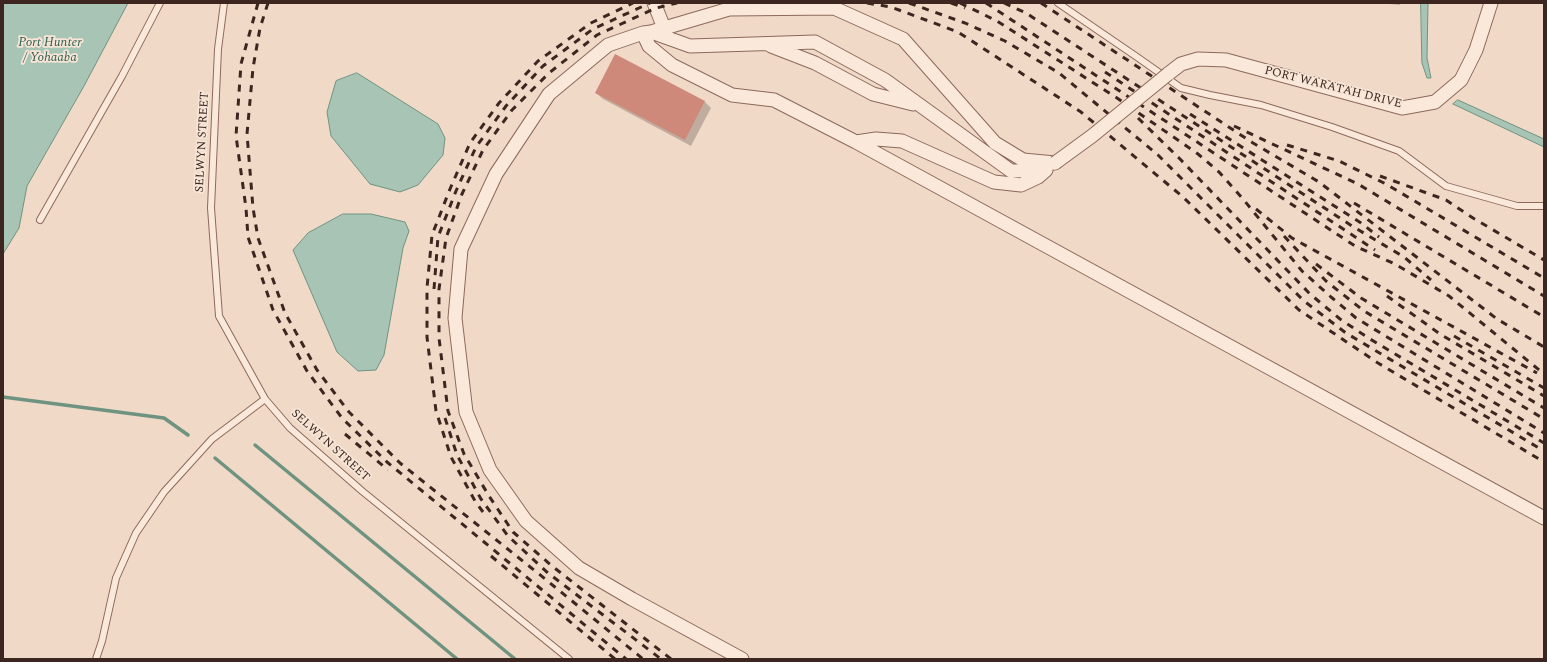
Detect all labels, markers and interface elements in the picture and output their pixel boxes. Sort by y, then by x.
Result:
water label: Port Hunter / Yohaaba [18,35,82,66]
street label: PORT WARATAH DRIVE [1263,64,1403,112]
street label: SELWYN STREET [193,91,213,193]
street label: SELWYN STREET [288,407,372,485]

